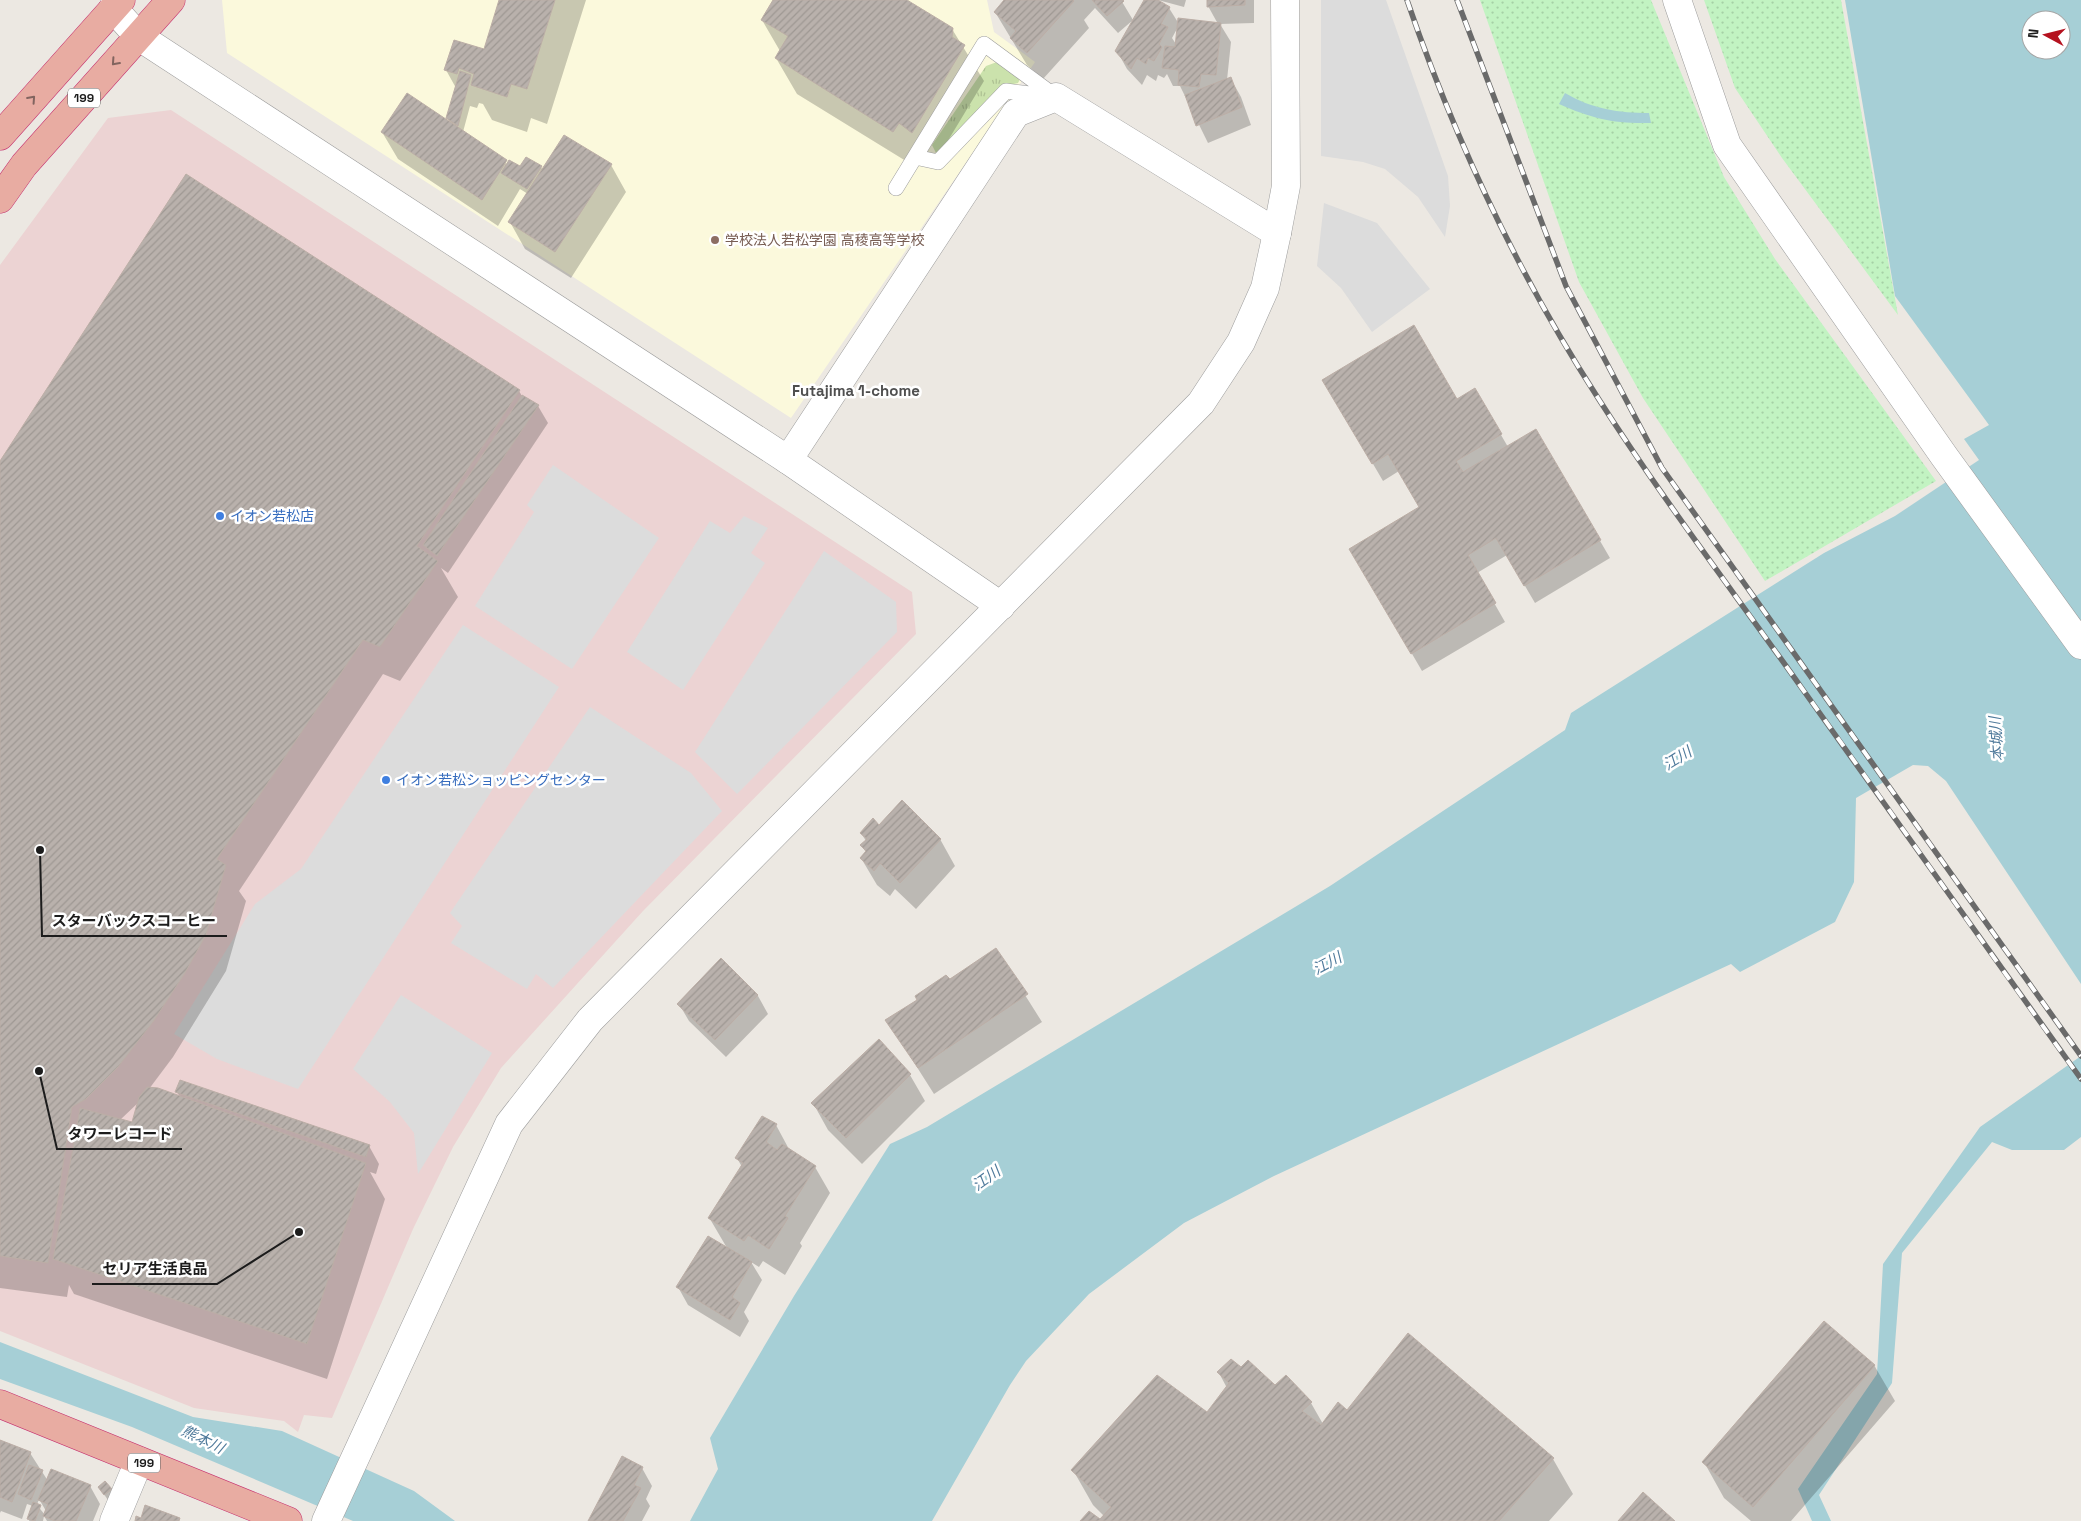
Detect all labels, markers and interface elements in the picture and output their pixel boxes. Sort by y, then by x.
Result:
north arrow [2021,10,2071,60]
text: N [2024,28,2043,39]
one-way arrow [112,57,121,66]
road number: 199 [68,89,100,108]
one-way arrow [27,96,36,105]
place label: 学校法人若松学園 高稜高等学校 [725,231,925,249]
marker: 学校法人若松学園 高稜高等学校 [709,234,721,246]
district label: Futajima 1-chome [792,381,920,400]
place label: イオン若松店 [230,507,314,525]
marker: イオン若松店 [214,510,226,522]
water label: 本城川 [1985,714,2007,762]
water label: 江川 [1659,741,1696,774]
place label: イオン若松ショッピングセンター [396,771,606,789]
marker: イオン若松ショッピングセンター [380,774,392,786]
callout: スターバックスコーヒー [42,906,227,936]
text: スターバックスコーヒー [52,911,216,930]
water label: 江川 [1309,947,1346,978]
callout: タワーレコード [57,1119,182,1149]
text: タワーレコード [67,1124,173,1143]
water label: 江川 [968,1160,1005,1195]
callout: セリア生活良品 [92,1254,217,1284]
text: セリア生活良品 [102,1259,208,1278]
water label: 熊本川 [179,1421,229,1458]
road number: 199 [128,1454,160,1472]

